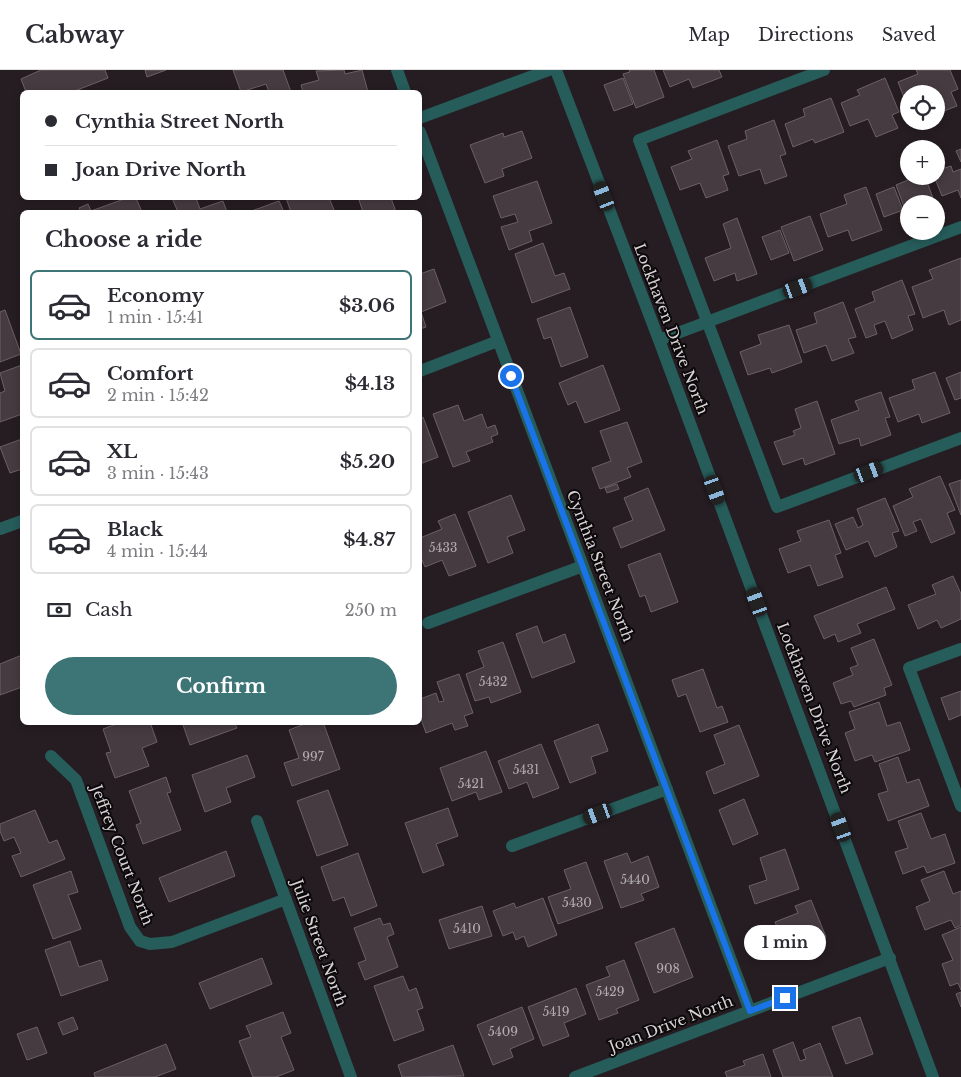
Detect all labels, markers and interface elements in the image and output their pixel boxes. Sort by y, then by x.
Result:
text: Cabway [25,20,124,49]
text: Map [688,24,730,46]
text: Directions [758,24,854,46]
text: Saved [882,24,936,46]
map controls [900,85,945,240]
button: locate [900,85,945,130]
text: Cynthia Street North [75,110,284,133]
button: + [900,140,945,185]
text: Joan Drive North [75,158,246,181]
car [591,179,616,213]
button: − [900,195,945,240]
text: Choose a ride [45,226,202,253]
street label: Lockhaven Drive North [630,241,713,417]
car [781,276,814,300]
icon: car [47,283,92,328]
text: Economy [107,284,204,307]
text: $3.06 [339,294,395,317]
text: 1 min · 15:41 [107,307,203,327]
icon: car [47,361,92,406]
text: Comfort [107,362,194,385]
route start [500,365,522,387]
text: $4.13 [345,372,395,395]
text: 2 min · 15:42 [107,385,209,405]
icon: car [47,439,92,484]
text: XL [107,440,137,463]
text: $5.20 [340,450,395,473]
car [852,460,885,484]
text: 3 min · 15:43 [107,463,209,483]
car [702,473,727,507]
street label: Cynthia Street North [563,487,638,644]
icon: car [47,517,92,562]
text: Black [107,518,163,541]
text: $4.87 [343,528,395,551]
house number: 5433 [429,540,457,555]
text: 4 min · 15:44 [107,541,208,561]
car [744,585,769,619]
icon: cash [45,596,73,624]
text: Cash [85,598,132,621]
text: 250 m [345,600,397,620]
street label: Lockhaven Drive North [773,620,856,796]
button: Confirm [45,657,397,715]
house number: 5432 [479,674,507,689]
house number: 997 [302,749,325,764]
house number: 5431 [513,762,539,777]
house number: 5421 [458,776,484,791]
street label: Jeffrey Court North [86,780,158,928]
car [581,802,614,826]
car [828,810,853,844]
house number: 5440 [620,872,650,887]
street label: Julie Street North [287,875,351,1009]
house number: 5430 [562,895,592,910]
house number: 5410 [453,921,481,936]
callout: 1 min [744,926,826,960]
text: 1 min [762,932,808,952]
house number: 908 [656,961,680,976]
house number: 5429 [596,984,624,999]
route end [774,987,796,1009]
street label: Joan Drive North [604,991,736,1057]
house number: 5419 [543,1004,569,1019]
house number: 5409 [488,1024,518,1039]

